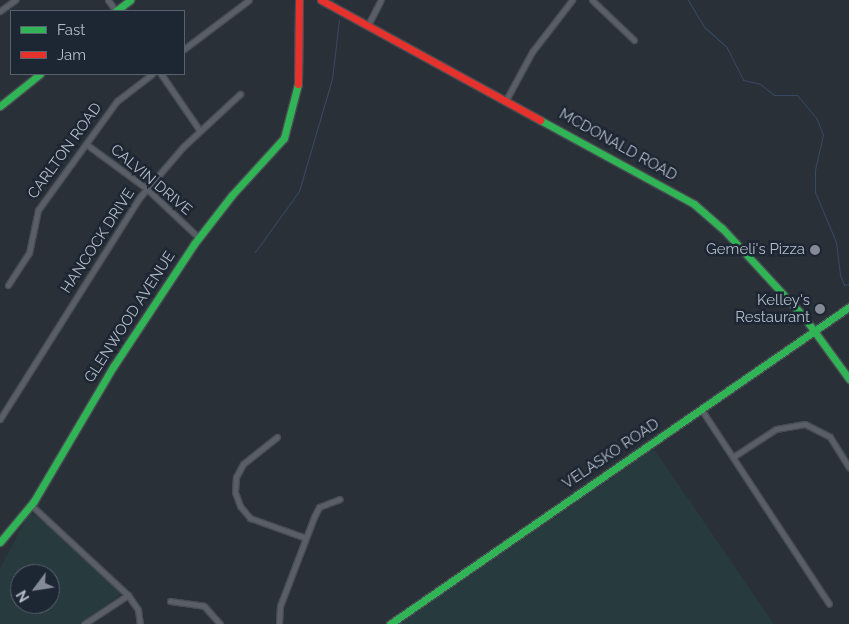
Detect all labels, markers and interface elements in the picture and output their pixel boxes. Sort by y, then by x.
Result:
legend [10,10,185,75]
text: Fast [57,21,85,39]
text: Jam [57,46,86,64]
street label: CARLTON ROAD [24,100,106,202]
street label: MCDONALD ROAD [556,105,680,185]
street label: CALVIN DRIVE [107,141,195,219]
street label: HANCOCK DRIVE [57,185,139,297]
place label: Gemeli's Pizza [706,241,805,259]
marker: Gemeli's Pizza [809,244,821,256]
street label: GLENWOOD AVENUE [81,248,179,386]
place label: Kelley's Restaurant [735,291,810,326]
marker: Kelley's Restaurant [814,303,826,315]
street label: VELASKO ROAD [559,415,663,493]
north arrow [10,564,60,614]
text: N [13,588,33,605]

